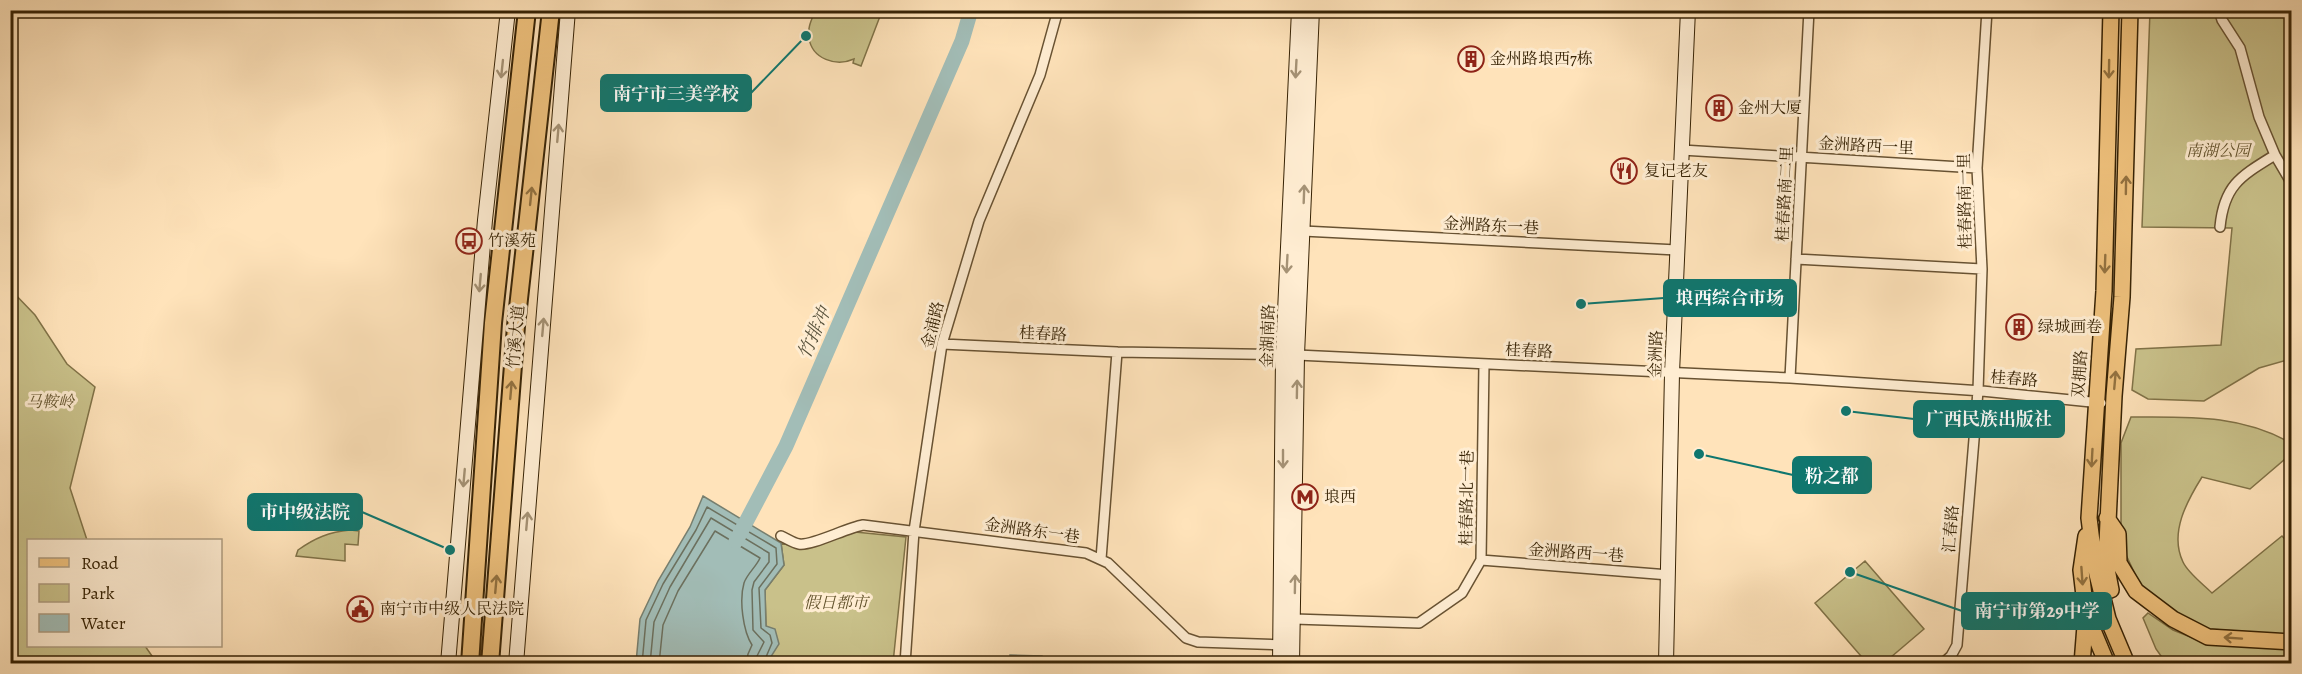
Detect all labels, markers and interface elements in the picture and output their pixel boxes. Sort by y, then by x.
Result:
building icon: 金州路埌西7栋 [1456,44,1486,74]
place label: 金州路埌西7栋 [1490,48,1593,70]
one-way arrow [496,58,507,78]
one-way arrow [1291,58,1302,78]
one-way arrow [2104,58,2115,78]
callout: 南宁市三美学校 [601,75,751,111]
text: 南宁市三美学校 [613,82,739,106]
building icon: 金州大厦 [1704,93,1734,123]
place label: 金州大厦 [1738,97,1802,119]
one-way arrow [553,123,564,143]
street label: 金洲路西一里 [1817,133,1915,159]
park label: 南湖公园 [2186,140,2253,162]
street label: 桂春路南二里 [1772,145,1798,243]
street label: 桂春路南一里 [1953,153,1977,249]
restaurant icon: 复记老友 [1609,156,1639,186]
place label: 复记老友 [1644,160,1708,182]
one-way arrow [2120,176,2131,196]
one-way arrow [1299,185,1310,205]
one-way arrow [526,186,537,206]
street label: 金洲路东一巷 [1442,213,1540,239]
bus stop icon: 竹溪苑 [454,226,484,256]
place label: 竹溪苑 [488,230,536,252]
one-way arrow [1282,253,1293,273]
one-way arrow [2099,253,2111,273]
one-way arrow [474,273,485,293]
callout: 埌西综合市场 [1664,280,1796,316]
text: 埌西综合市场 [1676,286,1784,310]
street label: 金浦路 [917,299,949,351]
water label: 竹排冲 [792,302,837,363]
street label: 竹溪大道 [502,304,530,370]
street label: 金湖南路 [1256,304,1280,368]
building icon: 绿城画卷 [2004,312,2034,342]
place label: 绿城画卷 [2038,316,2102,338]
one-way arrow [538,318,549,338]
street label: 桂春路 [1018,322,1068,346]
street label: 金洲路 [1644,330,1668,378]
street label: 桂春路 [1504,339,1554,363]
street label: 双拥路 [2067,349,2093,399]
street label: 桂春路 [1989,366,2039,392]
one-way arrow [2110,370,2121,390]
one-way arrow [506,380,517,400]
one-way arrow [1291,380,1303,400]
park label: 马鞍岭 [26,391,76,413]
callout: 广西民族出版社 [1914,401,2064,437]
text: 广西民族出版社 [1926,407,2052,431]
one-way arrow [1277,448,1288,468]
one-way arrow [2087,448,2098,468]
street label: 桂春路北一巷 [1455,450,1479,546]
callout: 粉之都 [1793,457,1871,493]
text: 粉之都 [1805,464,1859,488]
one-way arrow [458,467,469,487]
metro station icon: 埌西 [1290,482,1320,512]
place label: 埌西 [1324,486,1356,508]
callout: 市中级法院 [248,494,362,530]
text: 市中级法院 [260,500,350,524]
street label: 汇春路 [1938,504,1964,554]
one-way arrow [522,512,533,532]
street label: 金洲路东一巷 [983,513,1081,549]
legend [27,539,222,647]
street label: 金洲路西一巷 [1527,539,1625,567]
text: Road [81,551,119,575]
one-way arrow [2077,566,2088,586]
one-way arrow [491,575,502,595]
one-way arrow [1289,575,1300,595]
text: Park [81,581,115,605]
park label: 假日都市 [804,592,870,614]
callout: 南宁市第29中学 [1962,593,2111,629]
public building icon: 南宁市中级人民法院 [345,594,375,624]
place label: 南宁市中级人民法院 [380,598,524,620]
text: 南宁市第29中学 [1974,599,2100,623]
text: Water [80,611,126,635]
one-way arrow [2224,633,2244,644]

